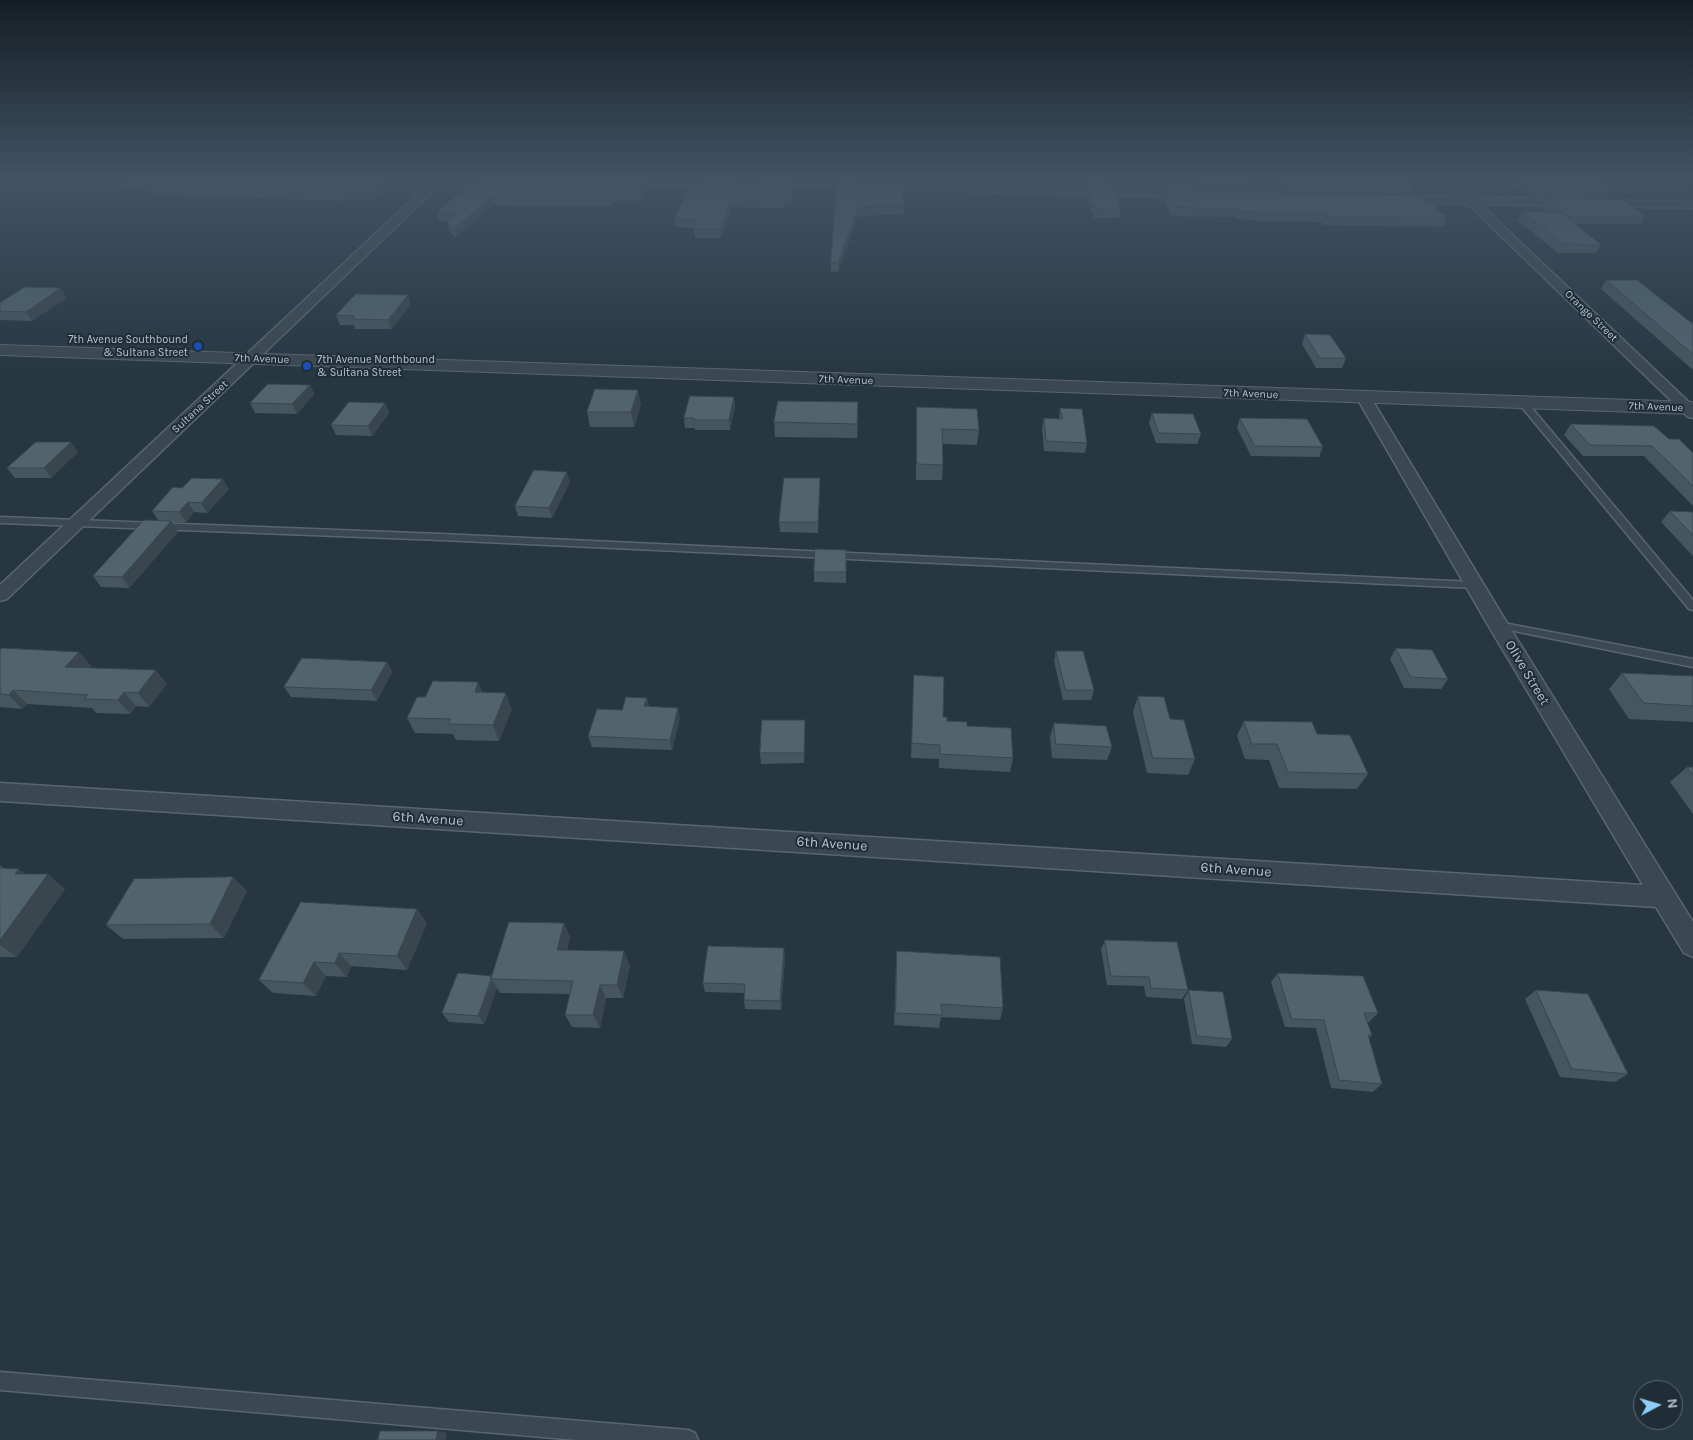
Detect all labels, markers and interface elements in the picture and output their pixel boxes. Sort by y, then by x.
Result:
street label: Orange Street [1562,287,1620,345]
place label: 7th Avenue Southbound & Sultana Street [68,333,188,359]
marker: 7th Avenue Southbound & Sultana Street [192,340,204,352]
street label: 7th Avenue [234,351,290,367]
place label: 7th Avenue Northbound & Sultana Street [317,353,435,379]
marker: 7th Avenue Northbound & Sultana Street [301,360,313,372]
street label: 7th Avenue [818,372,874,388]
street label: Sultana Street [169,378,231,436]
street label: 7th Avenue [1223,386,1279,402]
street label: 7th Avenue [1628,399,1684,415]
street label: Olive Street [1501,637,1553,709]
street label: 6th Avenue [392,808,464,830]
street label: 6th Avenue [796,833,868,855]
street label: 6th Avenue [1200,859,1272,881]
north arrow [1633,1380,1683,1430]
text: N [1663,1398,1681,1409]

